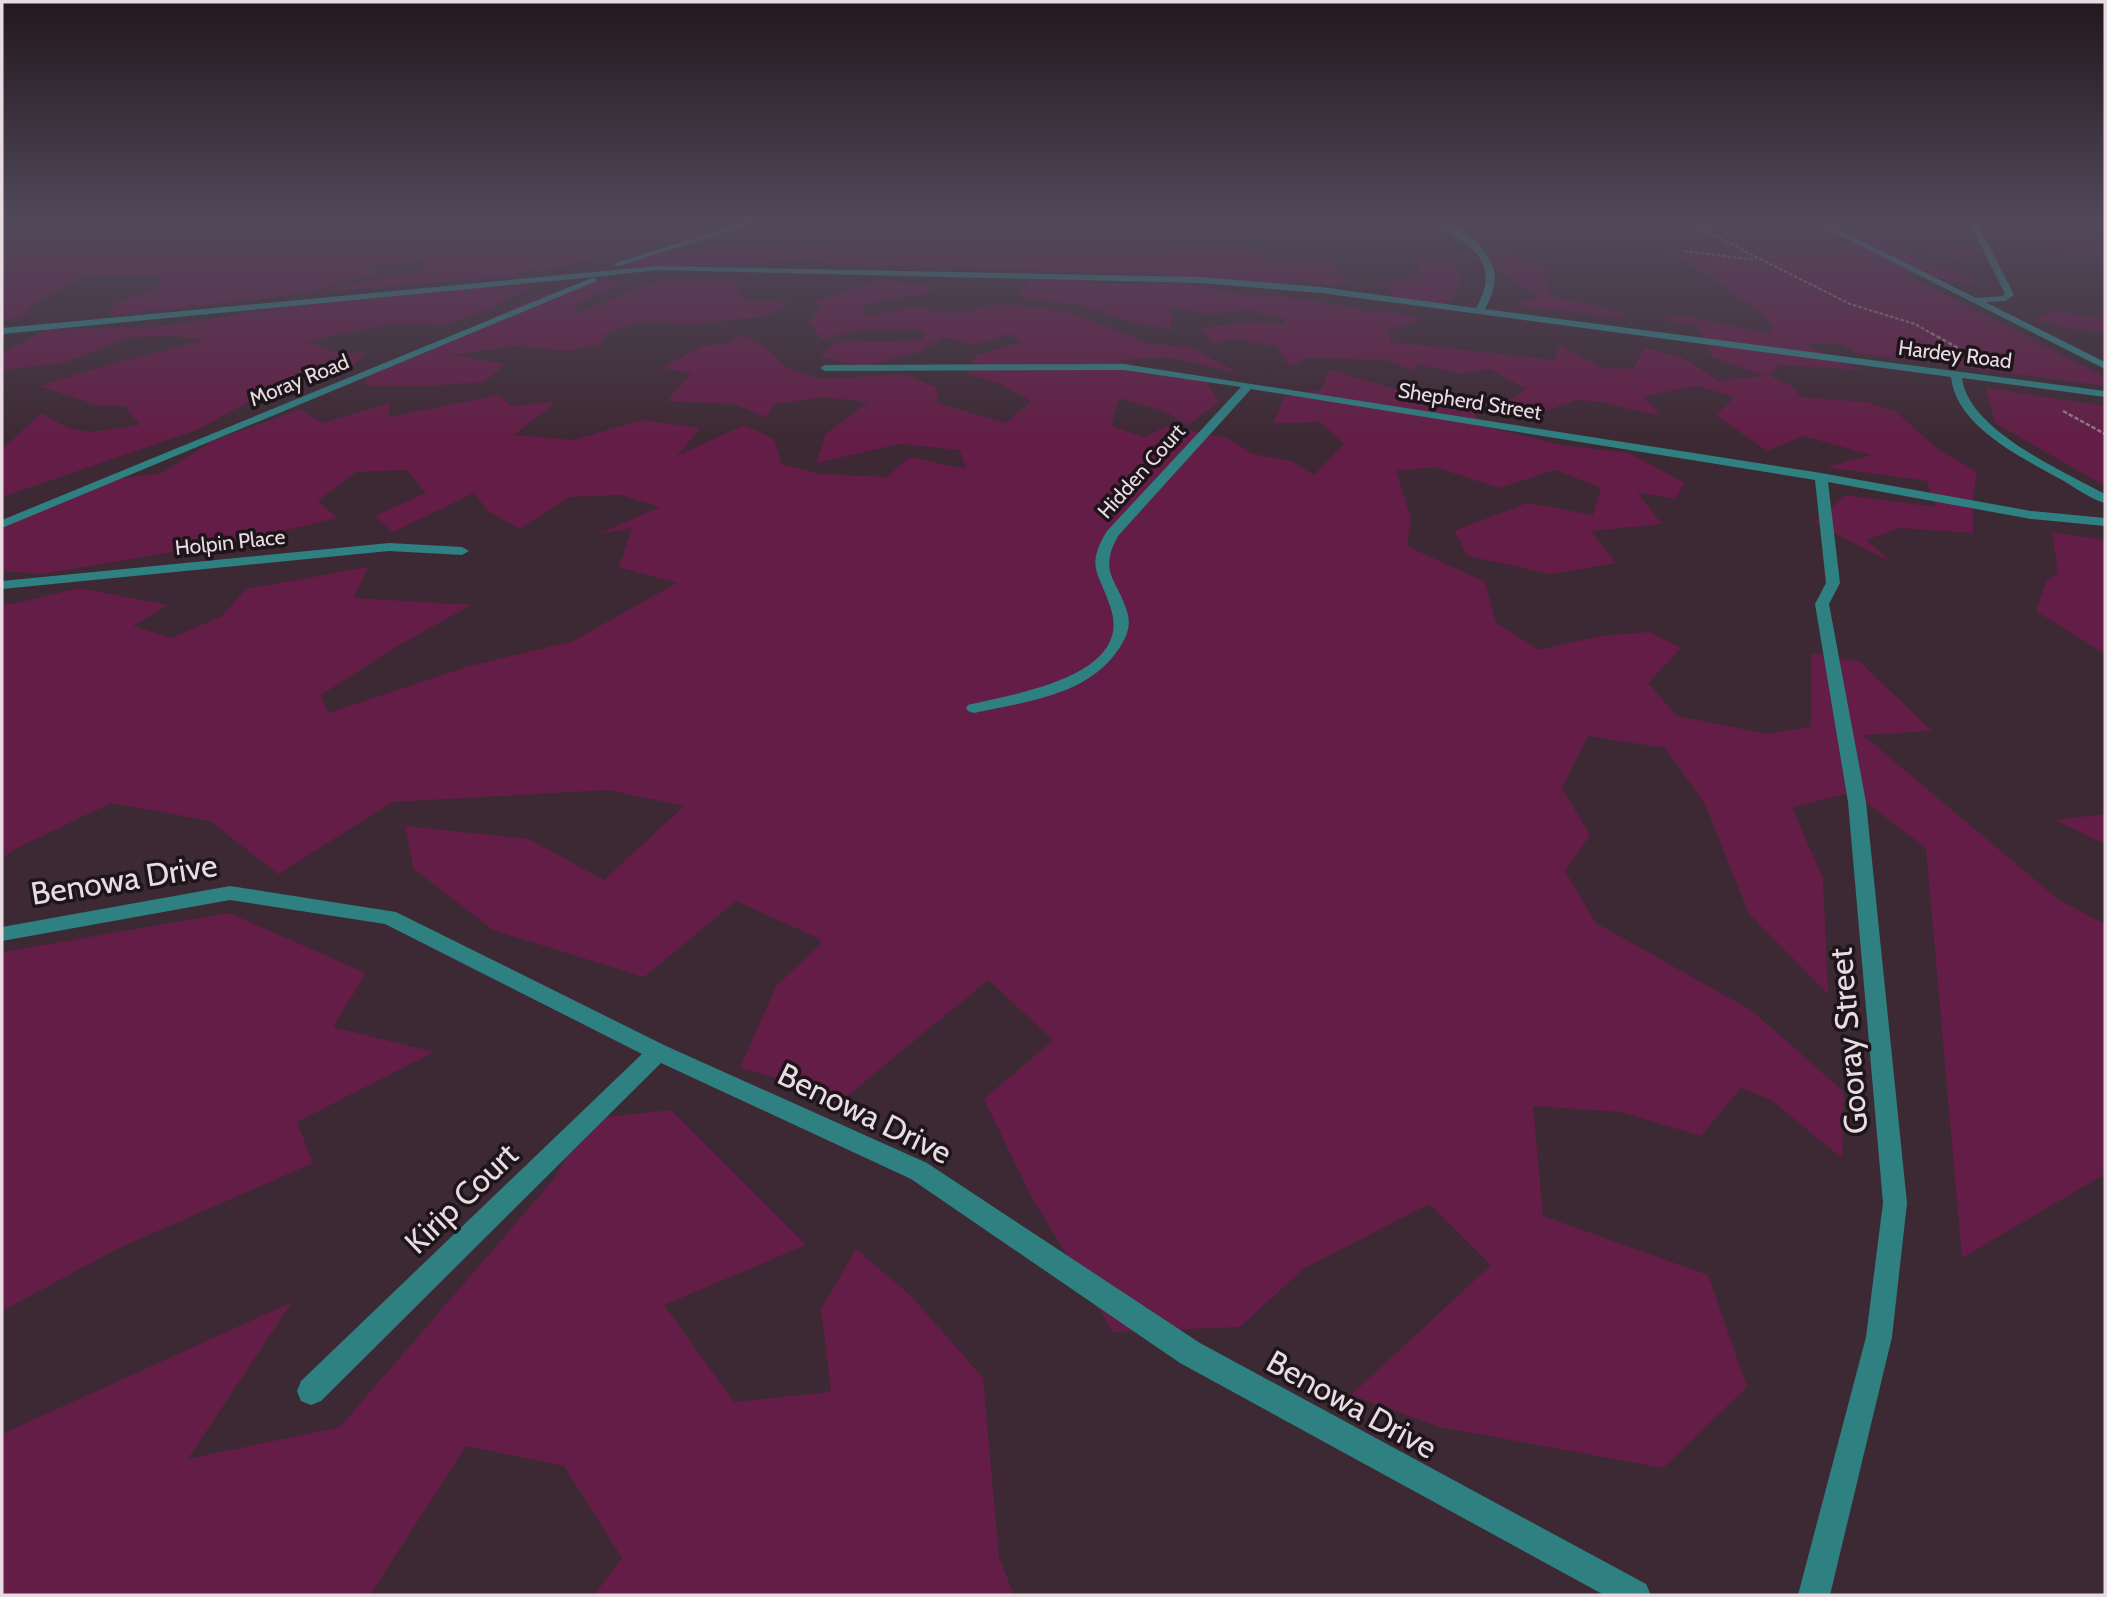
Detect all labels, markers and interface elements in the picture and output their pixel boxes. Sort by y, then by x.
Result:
street label: Hardey Road [1897,335,2013,373]
street label: Moray Road [245,349,353,411]
street label: Shepherd Street [1397,377,1543,425]
street label: Hidden Court [1092,419,1190,523]
street label: Holpin Place [174,524,287,560]
street label: Benowa Drive [28,845,220,913]
street label: Gooray Street [1820,946,1876,1136]
street label: Benowa Drive [772,1054,958,1172]
street label: Kirip Court [396,1134,526,1261]
street label: Benowa Drive [1260,1341,1444,1467]

